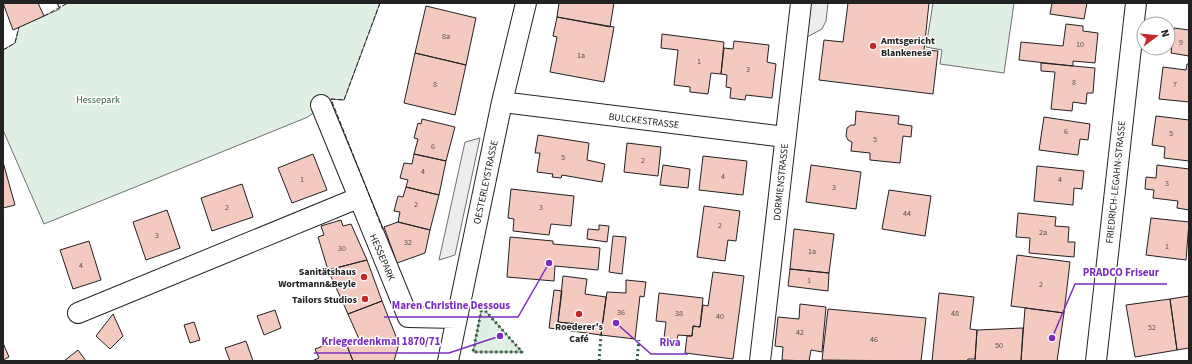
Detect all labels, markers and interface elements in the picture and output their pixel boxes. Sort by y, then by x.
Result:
north arrow [1136,16,1176,56]
text: N [1157,28,1173,39]
house number: 8a [442,31,450,42]
place label: Amtsgericht Blankenese [880,34,935,60]
house number: 9 [1179,37,1183,48]
house number: 10 [1076,39,1084,50]
marker: Amtsgericht Blankenese [868,41,878,51]
house number: 1a [577,50,585,61]
house number: 1 [697,56,701,67]
house number: 3 [746,64,750,75]
house number: 8 [1072,77,1076,88]
house number: 8 [433,79,437,90]
house number: 7 [1173,79,1177,90]
park label: Hessepark [76,93,120,107]
street label: BULCKESTRASSE [608,110,680,132]
street label: FRIEDRICH-LEGAHN-STRASSE [1103,120,1129,244]
house number: 6 [1064,126,1068,137]
house number: 5 [1169,128,1173,139]
house number: 5 [873,134,877,145]
street label: OESTERLEYSTRASSE [470,139,502,225]
house number: 6 [431,141,435,152]
street label: DORMIENSTRASSE [770,143,792,221]
house number: 5 [561,152,565,163]
house number: 2 [641,155,645,166]
house number: 4 [421,166,425,177]
house number: 4 [721,171,725,182]
house number: 1 [300,174,304,185]
house number: 4 [1058,174,1062,185]
house number: 3 [1165,178,1169,189]
house number: 3 [832,182,836,193]
house number: 2 [414,199,418,210]
house number: 2 [225,202,229,213]
house number: 3 [539,202,543,213]
house number: 44 [903,208,911,219]
house number: 2 [718,220,722,231]
house number: 2a [1039,227,1047,238]
house number: 3 [155,230,159,241]
street label: HESSEPARK [366,232,398,283]
house number: 32 [404,237,412,248]
house number: 1 [1165,241,1169,252]
house number: 30 [338,243,346,254]
house number: 1a [808,246,816,257]
house number: 4 [79,260,83,271]
callout: PRADCO Friseur [1075,261,1167,284]
place label: Sanitätshaus Wortmann&Beyle [278,265,357,291]
text: PRADCO Friseur [1083,265,1160,280]
marker: Sanitätshaus Wortmann&Beyle [359,272,369,282]
house number: 1 [807,275,811,286]
house number: 2 [1039,279,1043,290]
place label: Tailors Studios [292,293,358,307]
marker: Tailors Studios [360,294,370,304]
callout: Maren Christine Dessous [384,294,518,317]
text: Maren Christine Dessous [392,298,510,313]
house number: 36 [617,307,625,318]
house number: 38 [675,308,683,319]
house number: 48 [951,308,959,319]
marker: Roederer's Café [574,309,584,319]
house number: 40 [716,311,724,322]
place label: Roederer's Café [555,320,604,346]
house number: 52 [1148,322,1156,333]
house number: 42 [796,327,804,338]
callout: Kriegerdenkmal 1870/71 [314,330,449,353]
callout: Riva [651,331,688,354]
text: Kriegerdenkmal 1870/71 [322,334,441,349]
house number: 46 [870,334,878,345]
text: Riva [659,335,681,350]
house number: 50 [995,340,1003,351]

